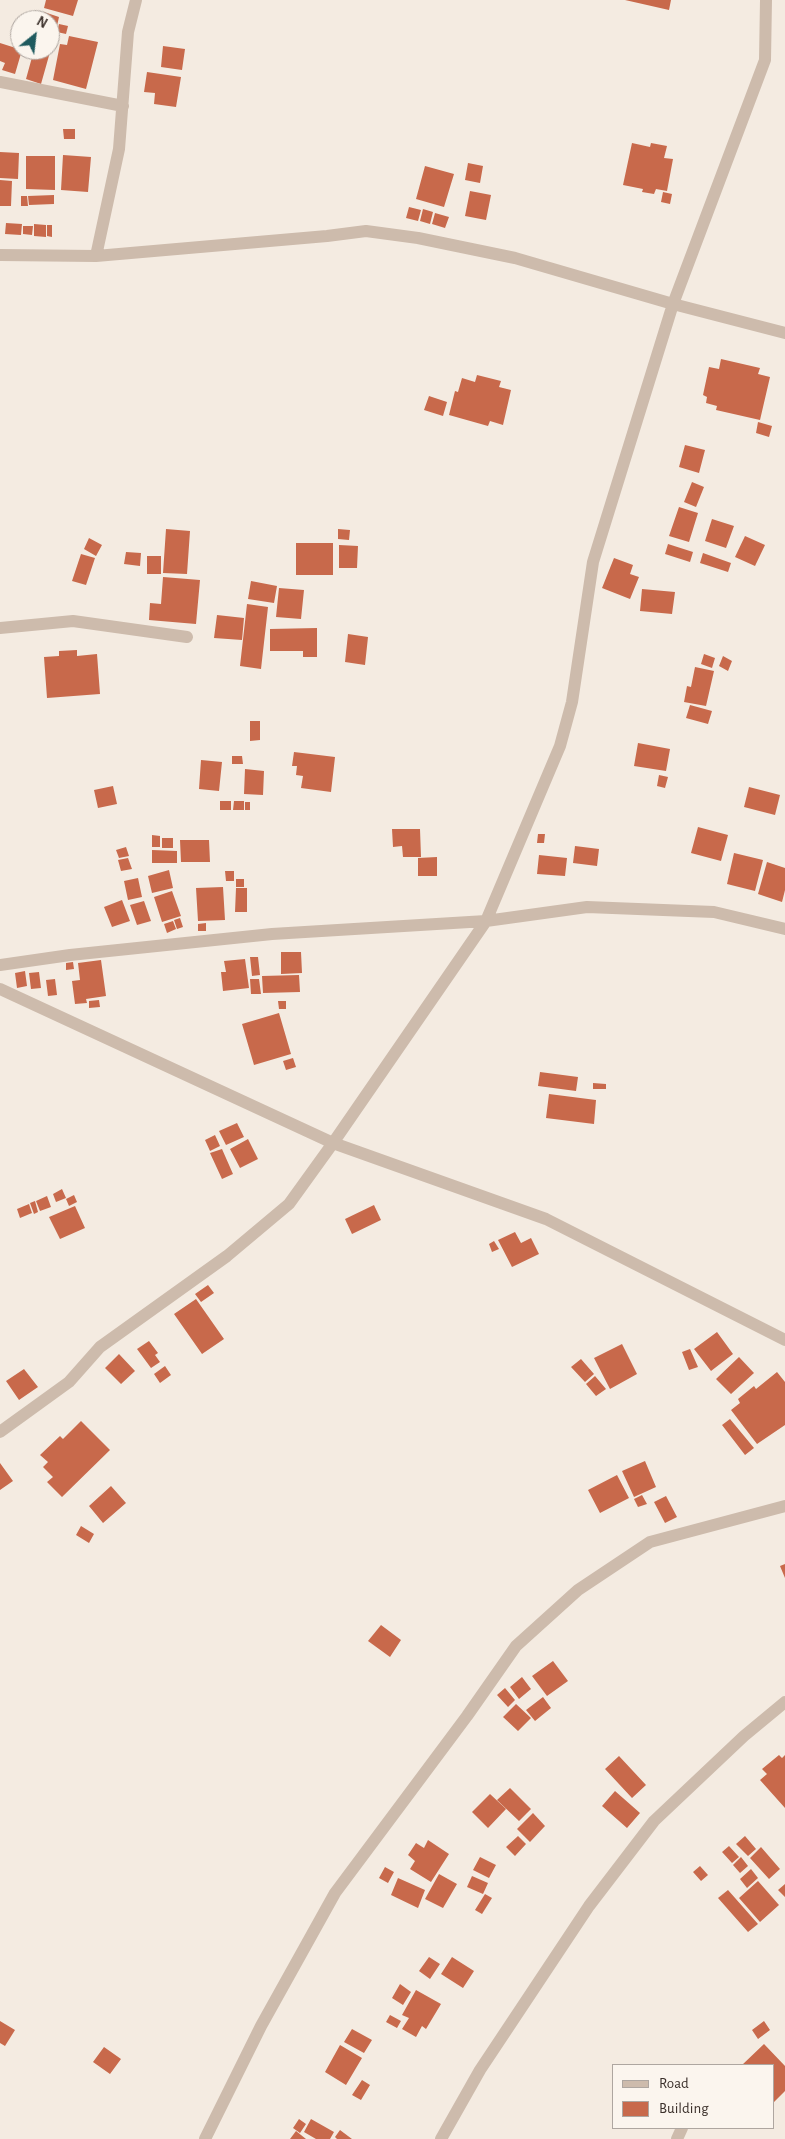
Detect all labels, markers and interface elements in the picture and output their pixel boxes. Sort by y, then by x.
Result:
north arrow [10,10,60,60]
text: N [34,14,49,31]
legend [612,2064,775,2129]
text: Road [659,2076,689,2091]
text: Building [659,2101,709,2116]

